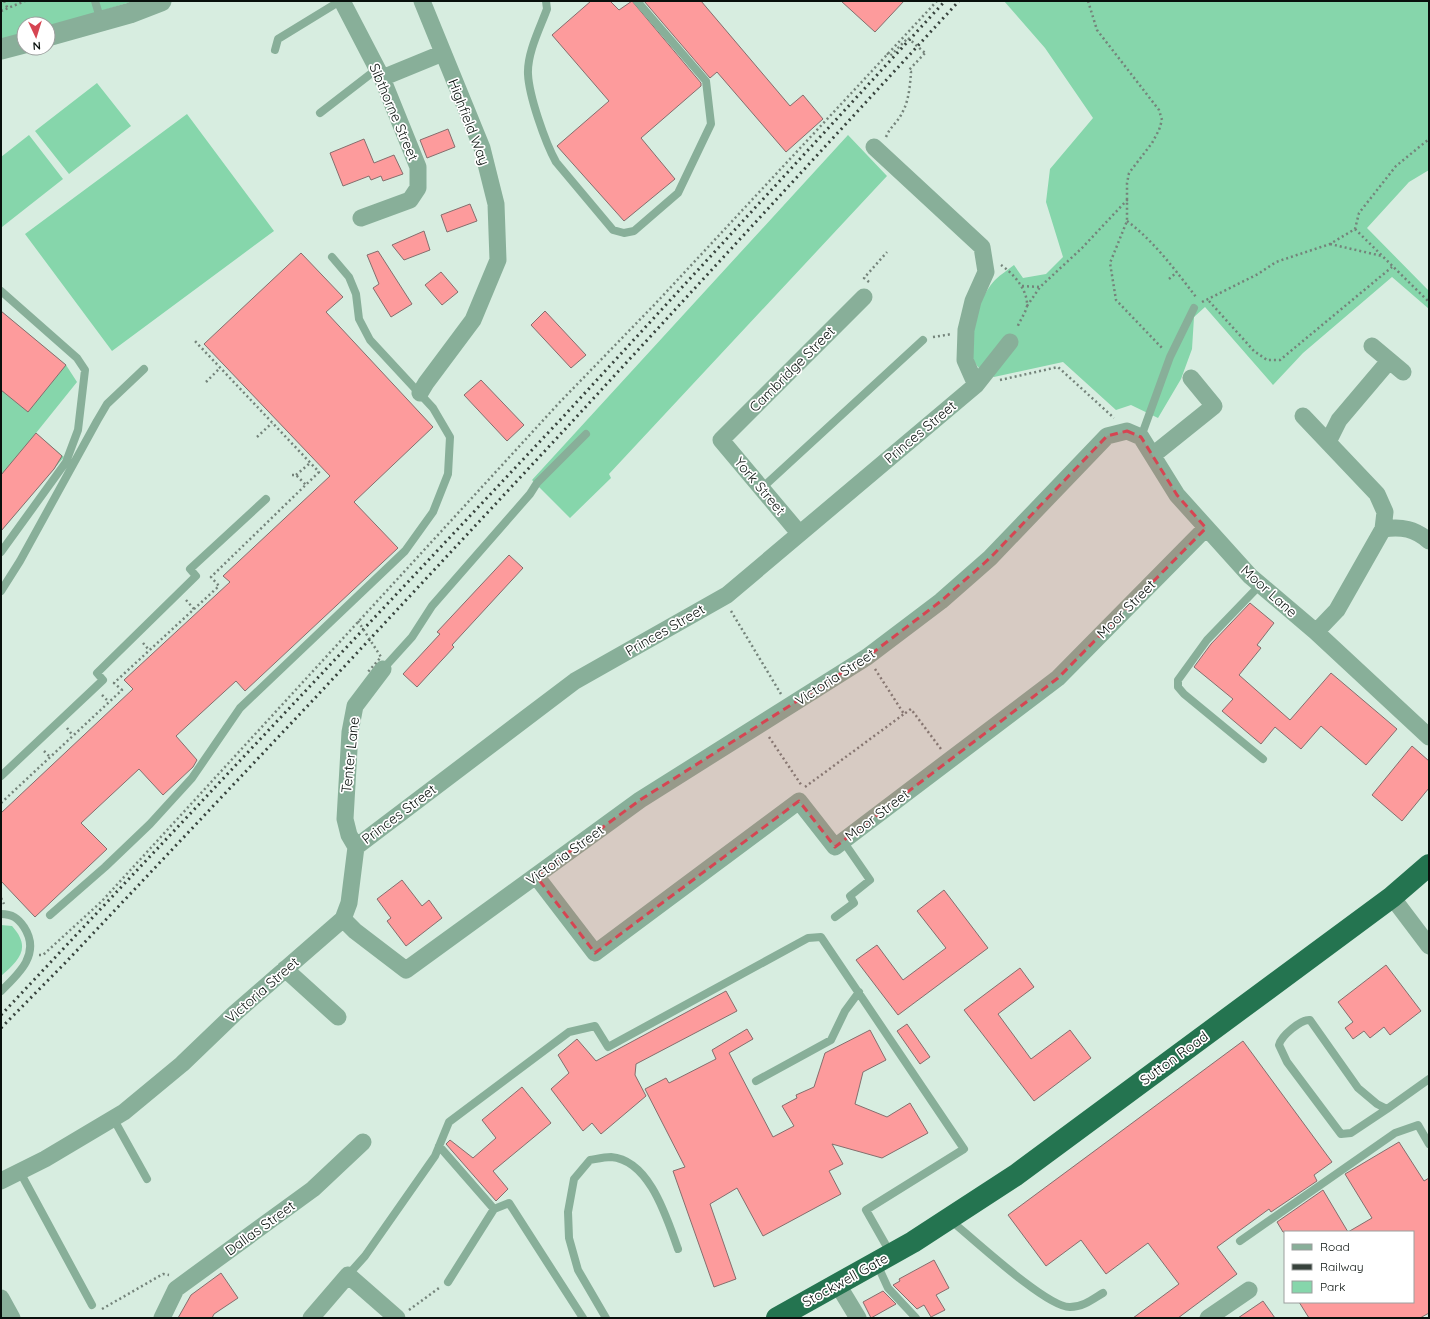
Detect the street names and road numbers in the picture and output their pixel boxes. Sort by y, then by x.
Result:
street label: Sibthorne Street [365,61,423,164]
street label: Highfield Way [444,76,494,168]
street label: Cambridge Street [745,322,839,416]
street label: Princes Street [880,396,960,467]
street label: York Street [730,453,790,519]
street label: Moor Lane [1237,561,1301,621]
street label: Moor Street [1093,576,1159,642]
street label: Princes Street [622,600,708,660]
street label: Victoria Street [792,644,879,710]
street label: Tenter Lane [337,716,363,794]
street label: Princes Street [358,780,440,848]
street label: Moor Street [841,785,913,845]
street label: Victoria Street [523,821,608,889]
street label: Victoria Street [222,953,303,1027]
street label: Sutton Road [1136,1027,1212,1089]
street label: Dallas Street [221,1196,299,1259]
street label: Stockwell Gate [799,1249,891,1311]

